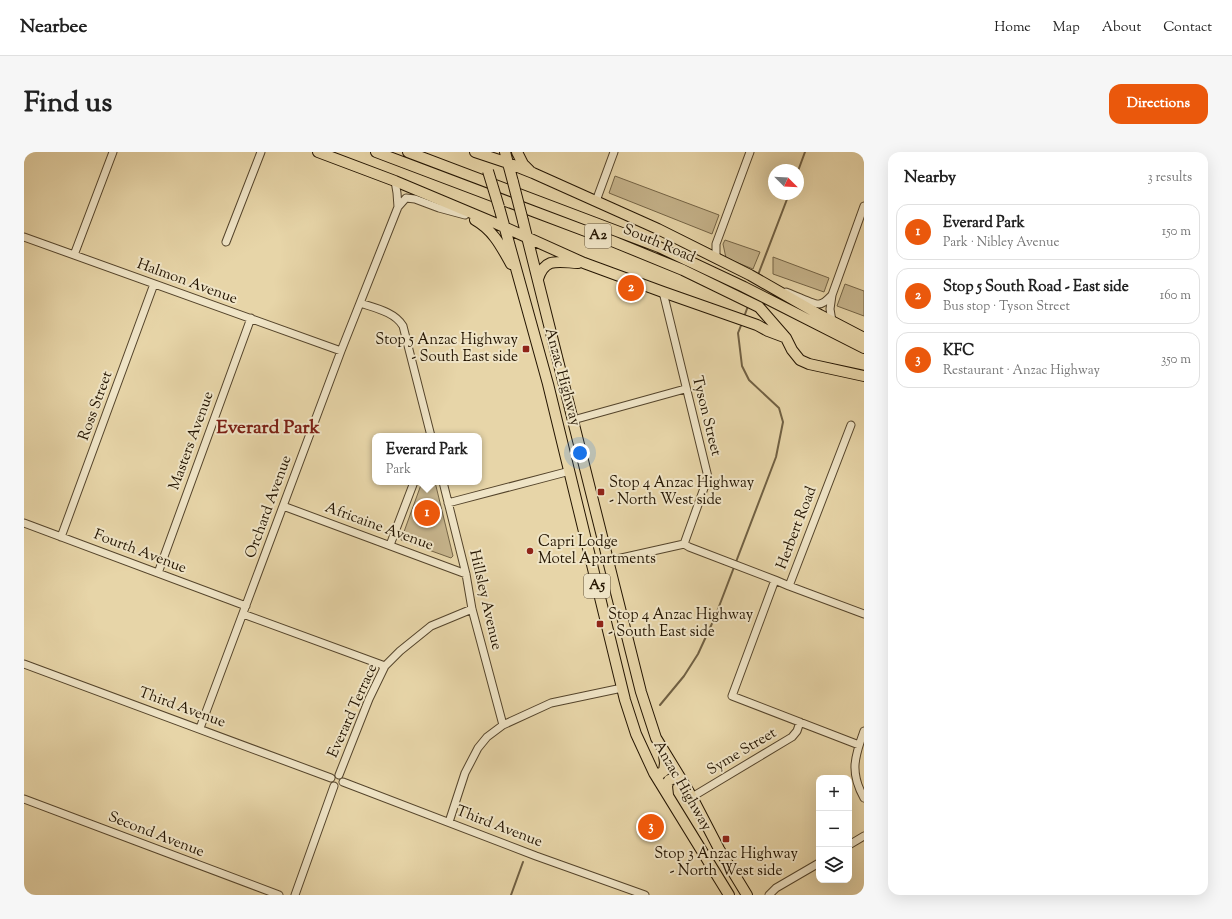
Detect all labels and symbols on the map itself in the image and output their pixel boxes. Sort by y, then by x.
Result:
north arrow [768,164,804,200]
street label: South Road [620,219,699,269]
road number: A2 [585,224,611,248]
street label: Halmon Avenue [134,254,240,310]
pin: 2 [618,273,644,303]
street label: Anzac Highway [539,326,585,429]
place label: Stop 5 Anzac Highway - South East side [375,330,519,368]
marker: Stop 5 Anzac Highway - South East side [521,344,531,354]
street label: Ross Street [74,368,118,444]
street label: Tyson Street [686,374,726,458]
street label: Masters Avenue [164,389,220,493]
district label: Everard Park [216,415,320,442]
your location [570,443,590,463]
street label: Orchard Avenue [241,453,297,561]
place label: Stop 4 Anzac Highway - North West side [609,473,755,511]
street label: Herbert Road [772,483,823,572]
marker: Stop 4 Anzac Highway - North West side [596,487,606,497]
street label: Africaine Avenue [322,498,436,556]
pin: 1 [414,498,440,528]
street label: Fourth Avenue [91,525,189,579]
place label: Capri Lodge Motel Apartments [538,532,656,570]
marker: Capri Lodge Motel Apartments [525,546,535,556]
street label: Hillsley Avenue [463,548,507,652]
road number: A5 [584,574,610,598]
place label: Stop 4 Anzac Highway - South East side [608,605,754,643]
marker: Stop 4 Anzac Highway - South East side [595,619,605,629]
street label: Everard Terrace [323,661,383,761]
street label: Third Avenue [136,683,228,733]
street label: Syme Street [703,723,781,781]
street label: Anzac Highway [648,737,717,835]
street label: Third Avenue [453,801,545,853]
street label: Second Avenue [105,807,207,863]
pin: 3 [638,812,664,842]
marker: Stop 3 Anzac Highway - North West side [721,834,731,844]
place label: Stop 3 Anzac Highway - North West side [654,844,798,882]

